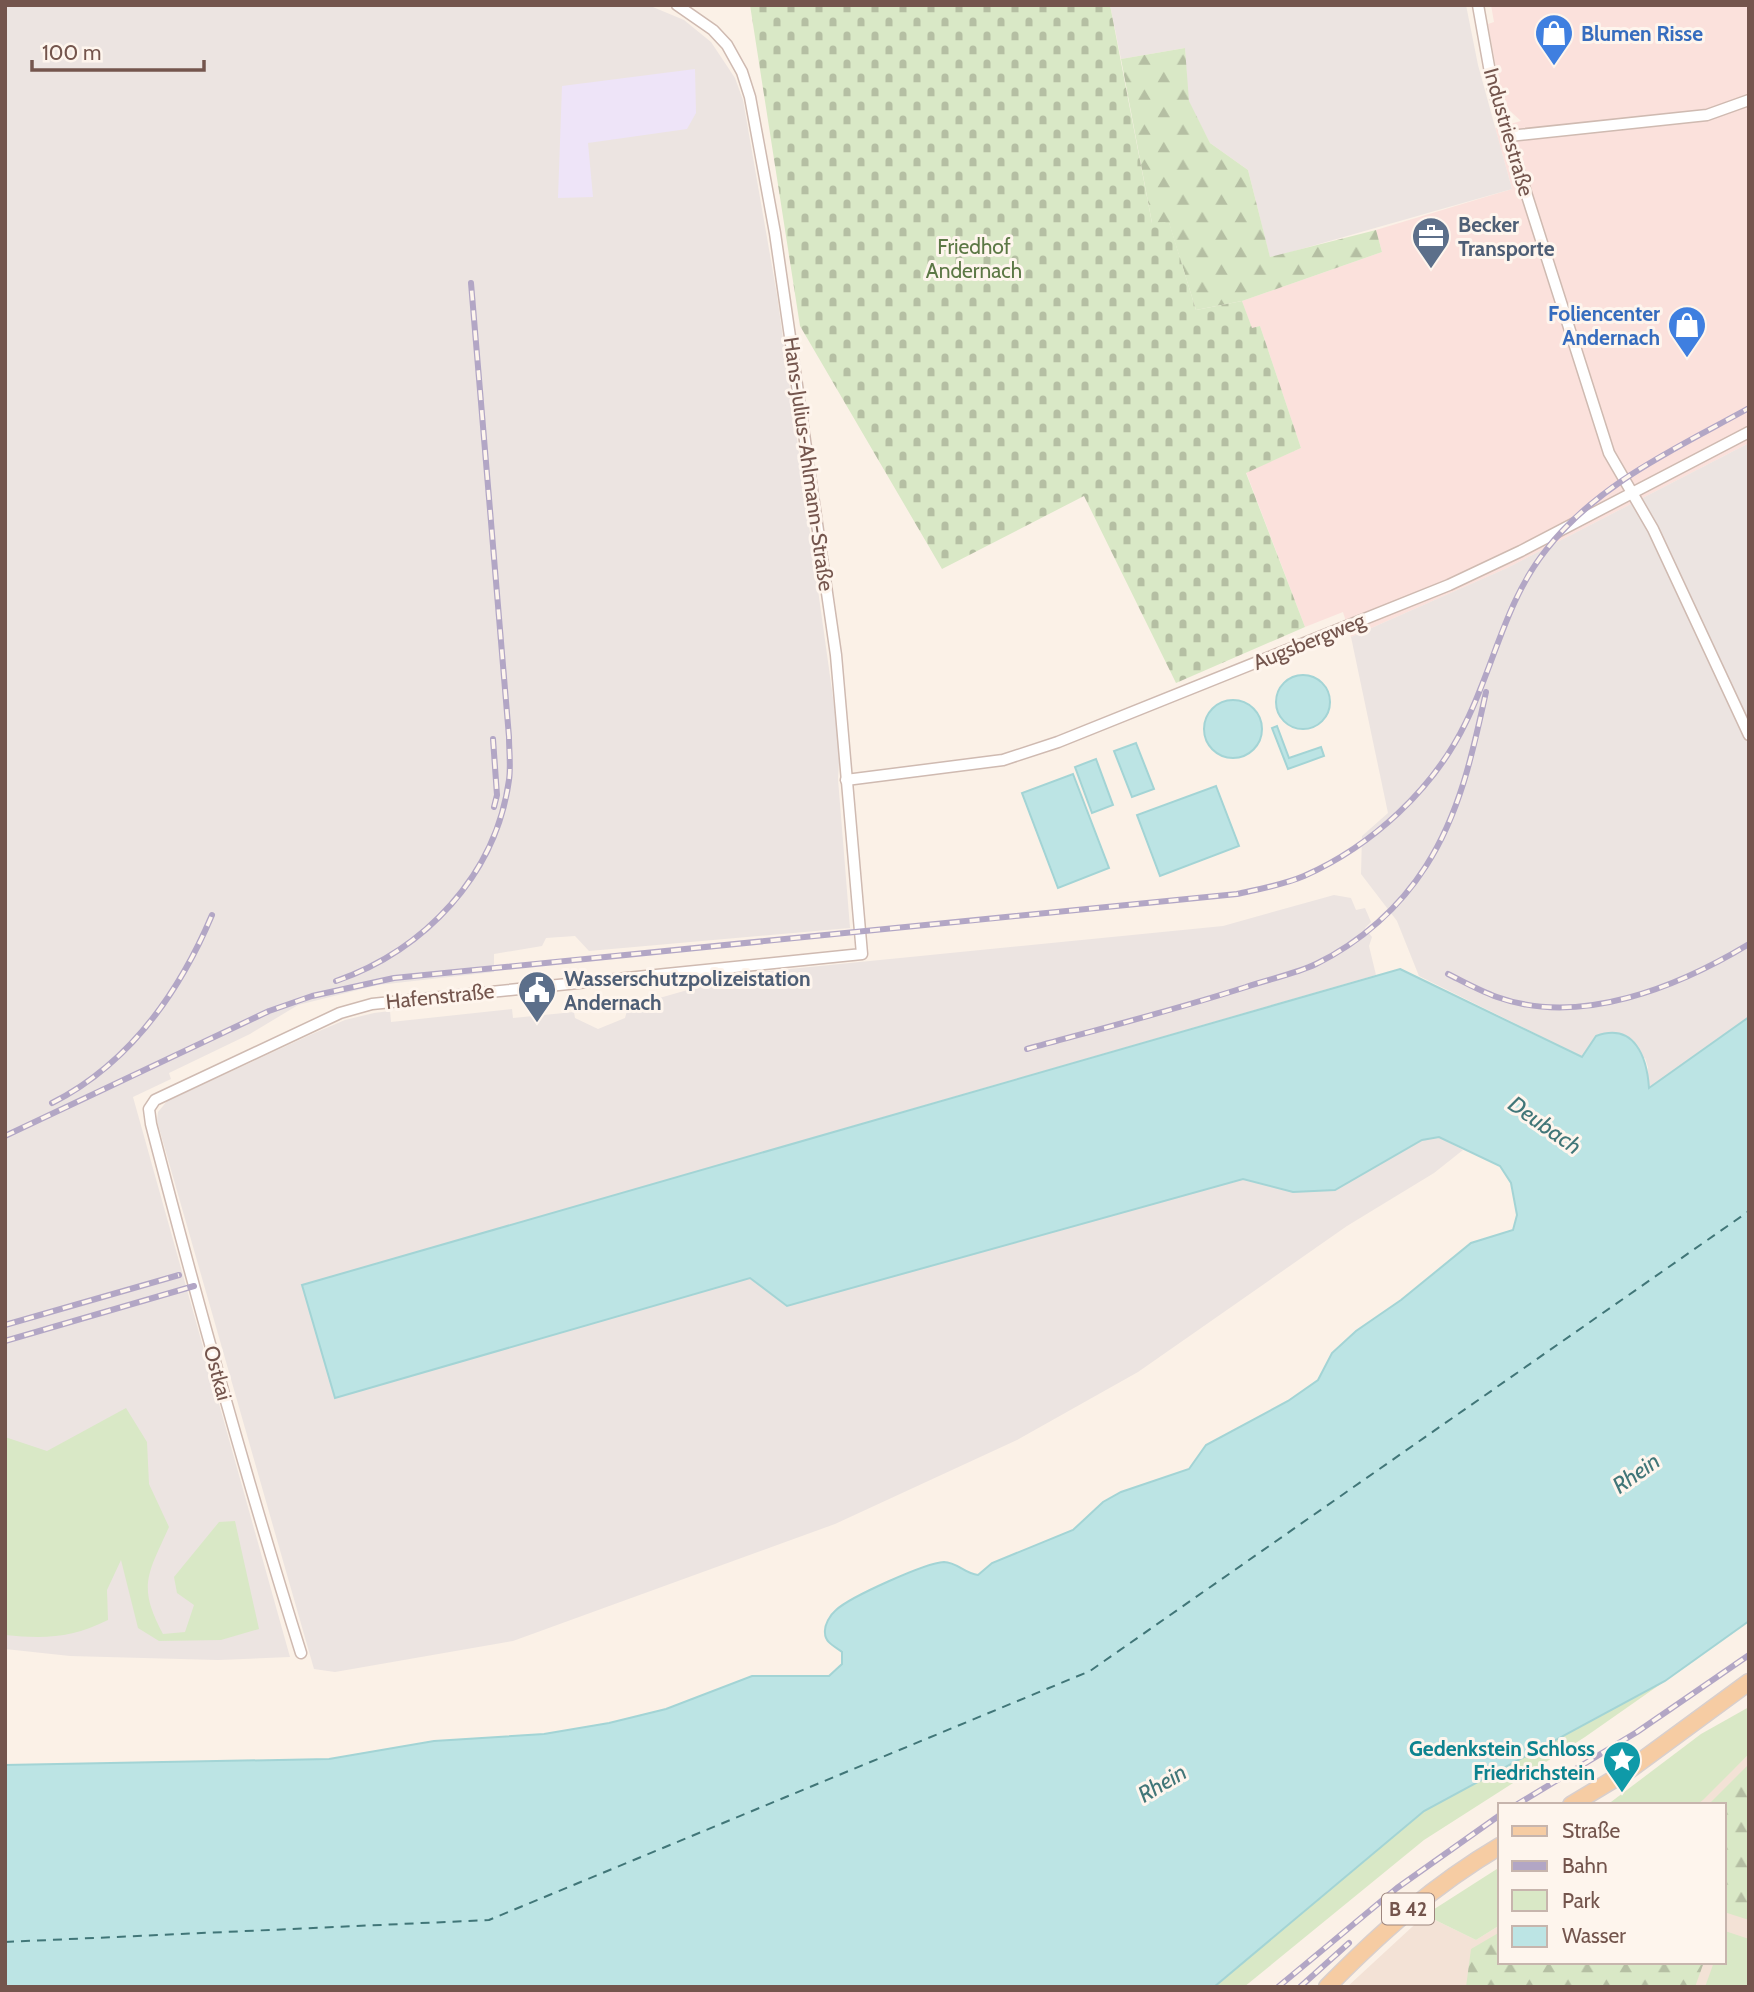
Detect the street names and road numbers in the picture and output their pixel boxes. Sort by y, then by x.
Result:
street label: Industriestraße [1479,65,1539,199]
street label: Hans-Julius-Ahlmann-Straße [779,335,839,593]
street label: Augsbergweg [1249,607,1369,675]
street label: Hafenstraße [385,978,496,1014]
street label: Ostkai [199,1343,237,1403]
road number: B 42 [1382,1894,1434,1924]

